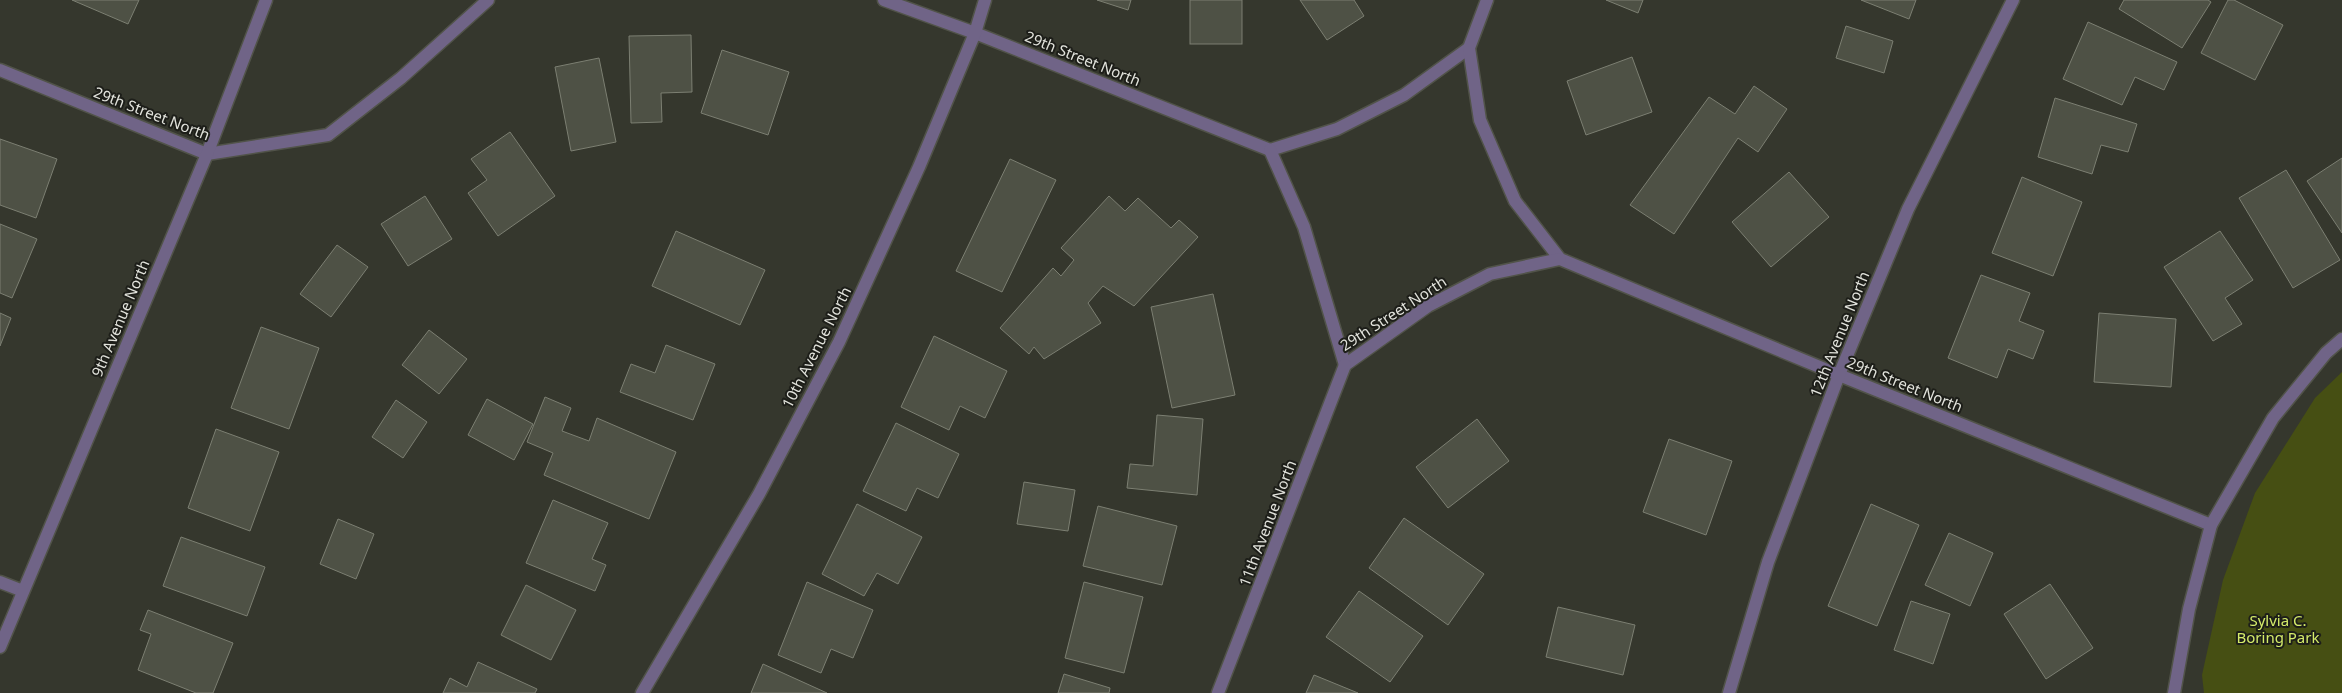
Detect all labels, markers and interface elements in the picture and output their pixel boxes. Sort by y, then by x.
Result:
street label: 29th Street North [1022,26,1144,90]
street label: 29th Street North [91,82,213,144]
street label: 9th Avenue North [86,257,154,379]
street label: 12th Avenue North [1805,268,1873,400]
street label: 29th Street North [1336,271,1450,355]
street label: 10th Avenue North [777,283,855,411]
street label: 29th Street North [1844,352,1966,416]
street label: 11th Avenue North [1234,457,1300,589]
park label: Sylvia C. Boring Park [2237,610,2319,647]

